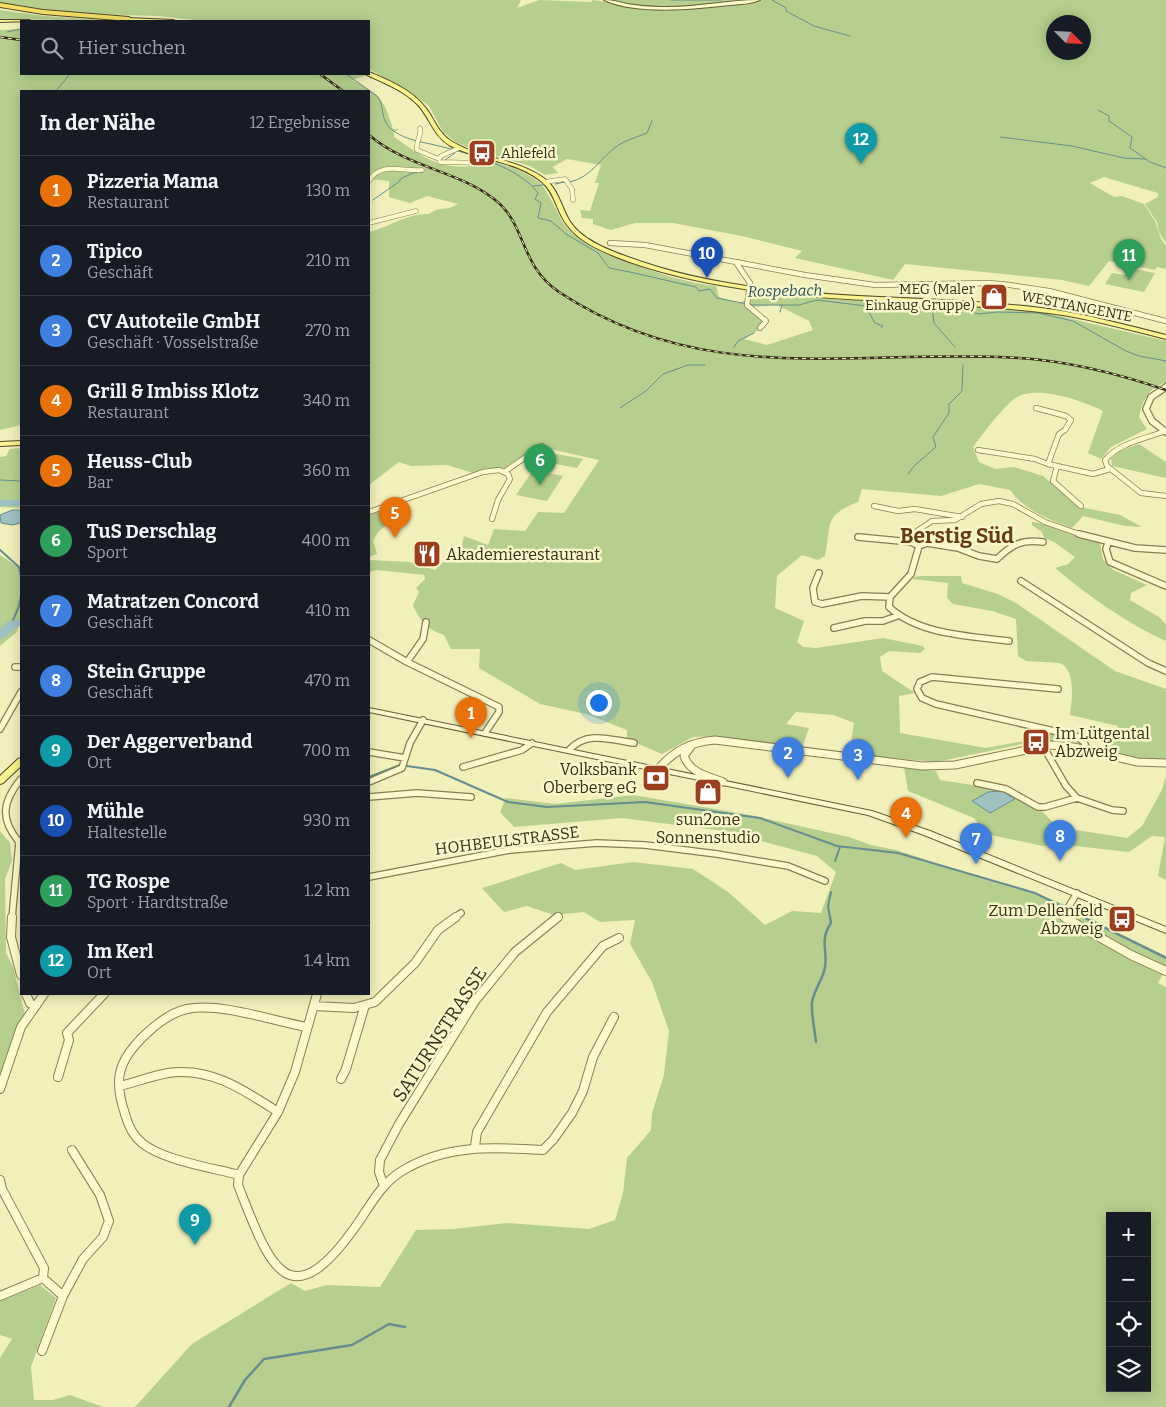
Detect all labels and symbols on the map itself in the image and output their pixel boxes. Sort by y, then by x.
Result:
north arrow [1046,15,1091,60]
pin: 12 [845,123,877,164]
bus stop icon: Ahlefeld [467,138,497,168]
place label: Ahlefeld [501,145,556,162]
pin: 10 [691,237,723,278]
pin: 11 [1113,239,1145,280]
water label: Rospebach [748,281,823,301]
place label: MEG (Maler Einkaug Gruppe) [865,281,975,314]
shop icon: MEG (Maler Einkaug Gruppe) [979,282,1009,312]
street label: WESTTANGENTE [1020,287,1134,326]
pin: 6 [524,444,556,485]
pin: 5 [379,497,411,538]
district label: Berstig Süd [900,523,1014,549]
restaurant icon: Akademierestaurant [412,539,442,569]
place label: Akademierestaurant [446,545,600,564]
your location [586,690,612,716]
pin: 1 [455,697,487,738]
place label: Im Lütgental Abzweig [1055,724,1150,761]
bus stop icon: Im Lütgental Abzweig [1021,727,1051,757]
pin: 2 [772,737,804,778]
pin: 3 [842,739,874,780]
place label: Volksbank Oberberg eG [543,760,637,797]
bank icon: Volksbank Oberberg eG [641,763,671,793]
shop icon: sun2one Sonnenstudio [693,777,723,807]
pin: 4 [890,797,922,838]
place label: sun2one Sonnenstudio [656,810,760,847]
pin: 8 [1044,820,1076,861]
street label: HOHBEULSTRASSE [434,822,580,859]
pin: 7 [960,823,992,864]
place label: Zum Dellenfeld Abzweig [989,901,1104,938]
bus stop icon: Zum Dellenfeld Abzweig [1107,904,1137,934]
street label: SATURNSTRASSE [387,963,491,1106]
pin: 9 [179,1204,211,1245]

